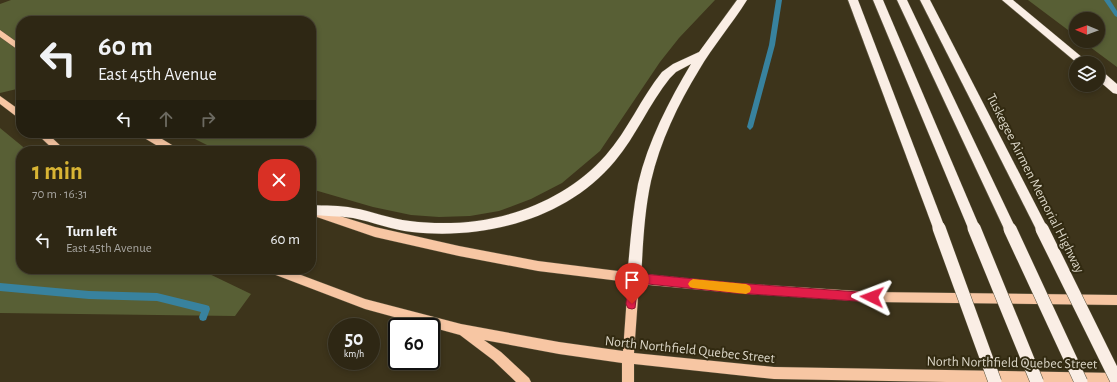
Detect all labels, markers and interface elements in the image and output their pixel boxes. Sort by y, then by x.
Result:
north arrow [1069,12,1105,48]
map controls [1069,12,1105,92]
icon: left [32,32,84,84]
text: 60 m [98,33,153,61]
button: layers [1069,56,1105,92]
text: East 45th Avenue [98,66,217,84]
street label: Tuskegee Airmen Memorial Highway [984,91,1087,275]
icon: left [113,108,135,130]
icon: ahead [155,108,177,130]
icon: right [197,108,219,130]
button: close [258,159,300,201]
text: 1 min [32,160,83,184]
text: 70 m · 16:31 [32,188,87,201]
text: Turn left [66,224,117,239]
icon: left [32,229,54,251]
text: 60 m [271,232,300,247]
text: East 45th Avenue [66,242,152,255]
pin [615,263,649,304]
icon: arrive [621,269,643,291]
position arrow [851,276,893,318]
speed limit sign: 60 [388,318,440,370]
text: 50 [344,329,364,349]
street label: North Northfield Quebec Street [604,334,776,366]
text: km/h [344,349,364,359]
street label: North Northfield Quebec Street [926,355,1098,371]

